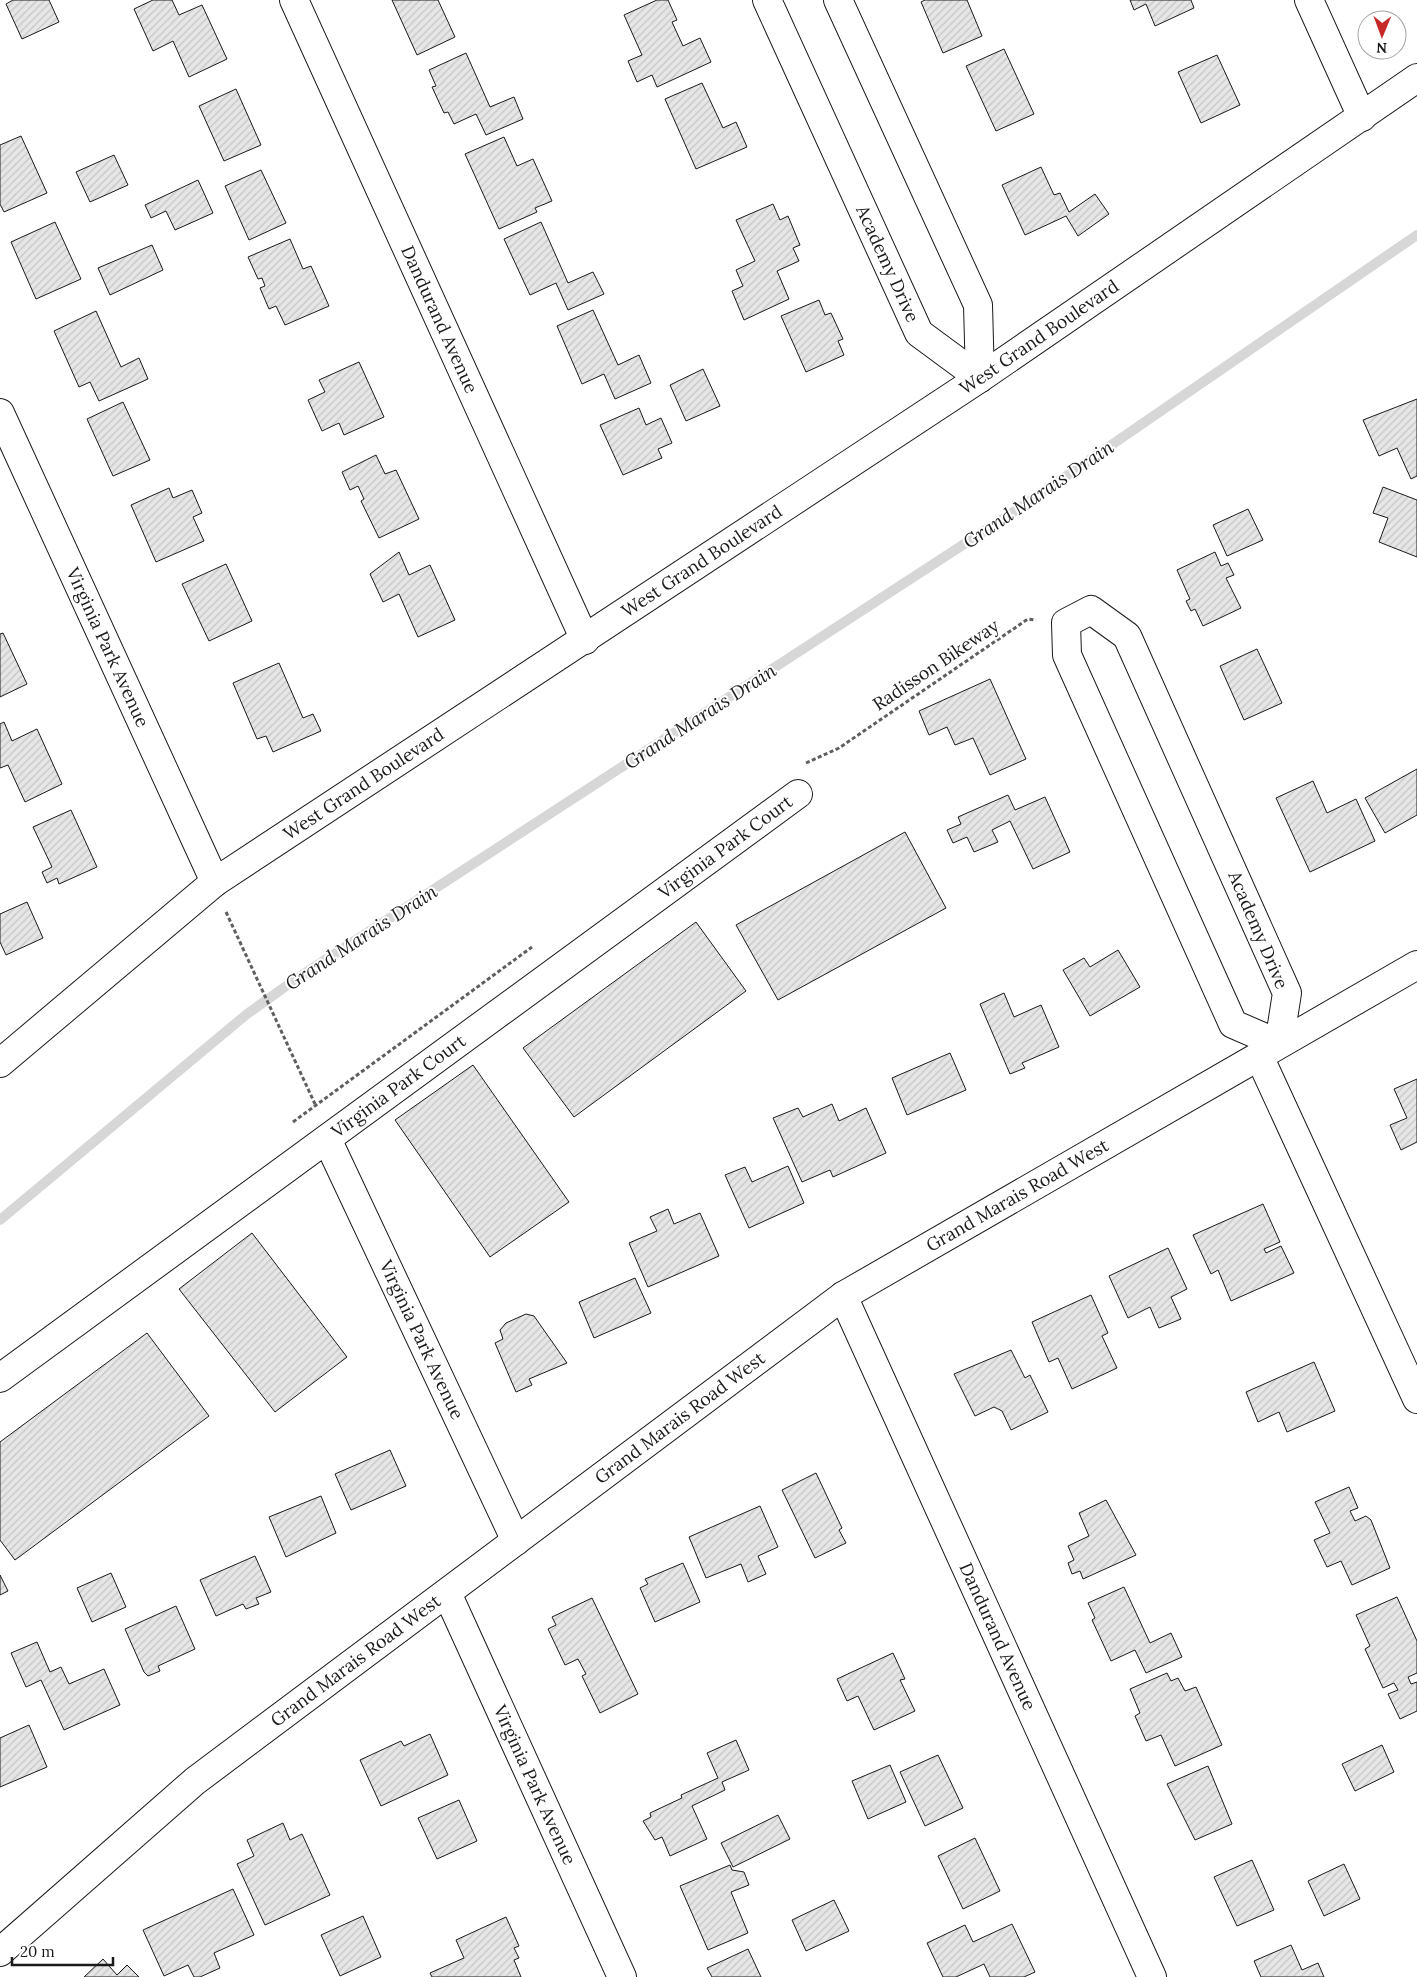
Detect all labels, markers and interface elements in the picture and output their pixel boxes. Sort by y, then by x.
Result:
north arrow [1357,10,1407,60]
text: N [1376,39,1387,57]
street label: Academy Drive [851,201,925,326]
street label: Dandurand Avenue [396,242,483,397]
street label: West Grand Boulevard [955,274,1123,399]
water label: Grand Marais Drain [958,434,1118,553]
street label: West Grand Boulevard [617,499,786,622]
street label: Virginia Park Avenue [61,563,155,731]
street label: Radisson Bikeway [868,614,1004,715]
water label: Grand Marais Drain [619,658,781,774]
street label: West Grand Boulevard [279,722,448,845]
street label: Virginia Park Court [653,790,797,904]
street label: Academy Drive [1223,866,1294,992]
water label: Grand Marais Drain [280,879,442,995]
street label: Virginia Park Court [326,1029,470,1143]
street label: Grand Marais Road West [922,1133,1112,1257]
street label: Virginia Park Avenue [374,1256,469,1423]
street label: Grand Marais Road West [590,1346,769,1489]
street label: Dandurand Avenue [955,1559,1042,1714]
street label: Grand Marais Road West [266,1589,445,1732]
street label: Virginia Park Avenue [488,1700,581,1869]
scale bar [12,1934,114,1966]
text: 20 m [20,1942,55,1961]

